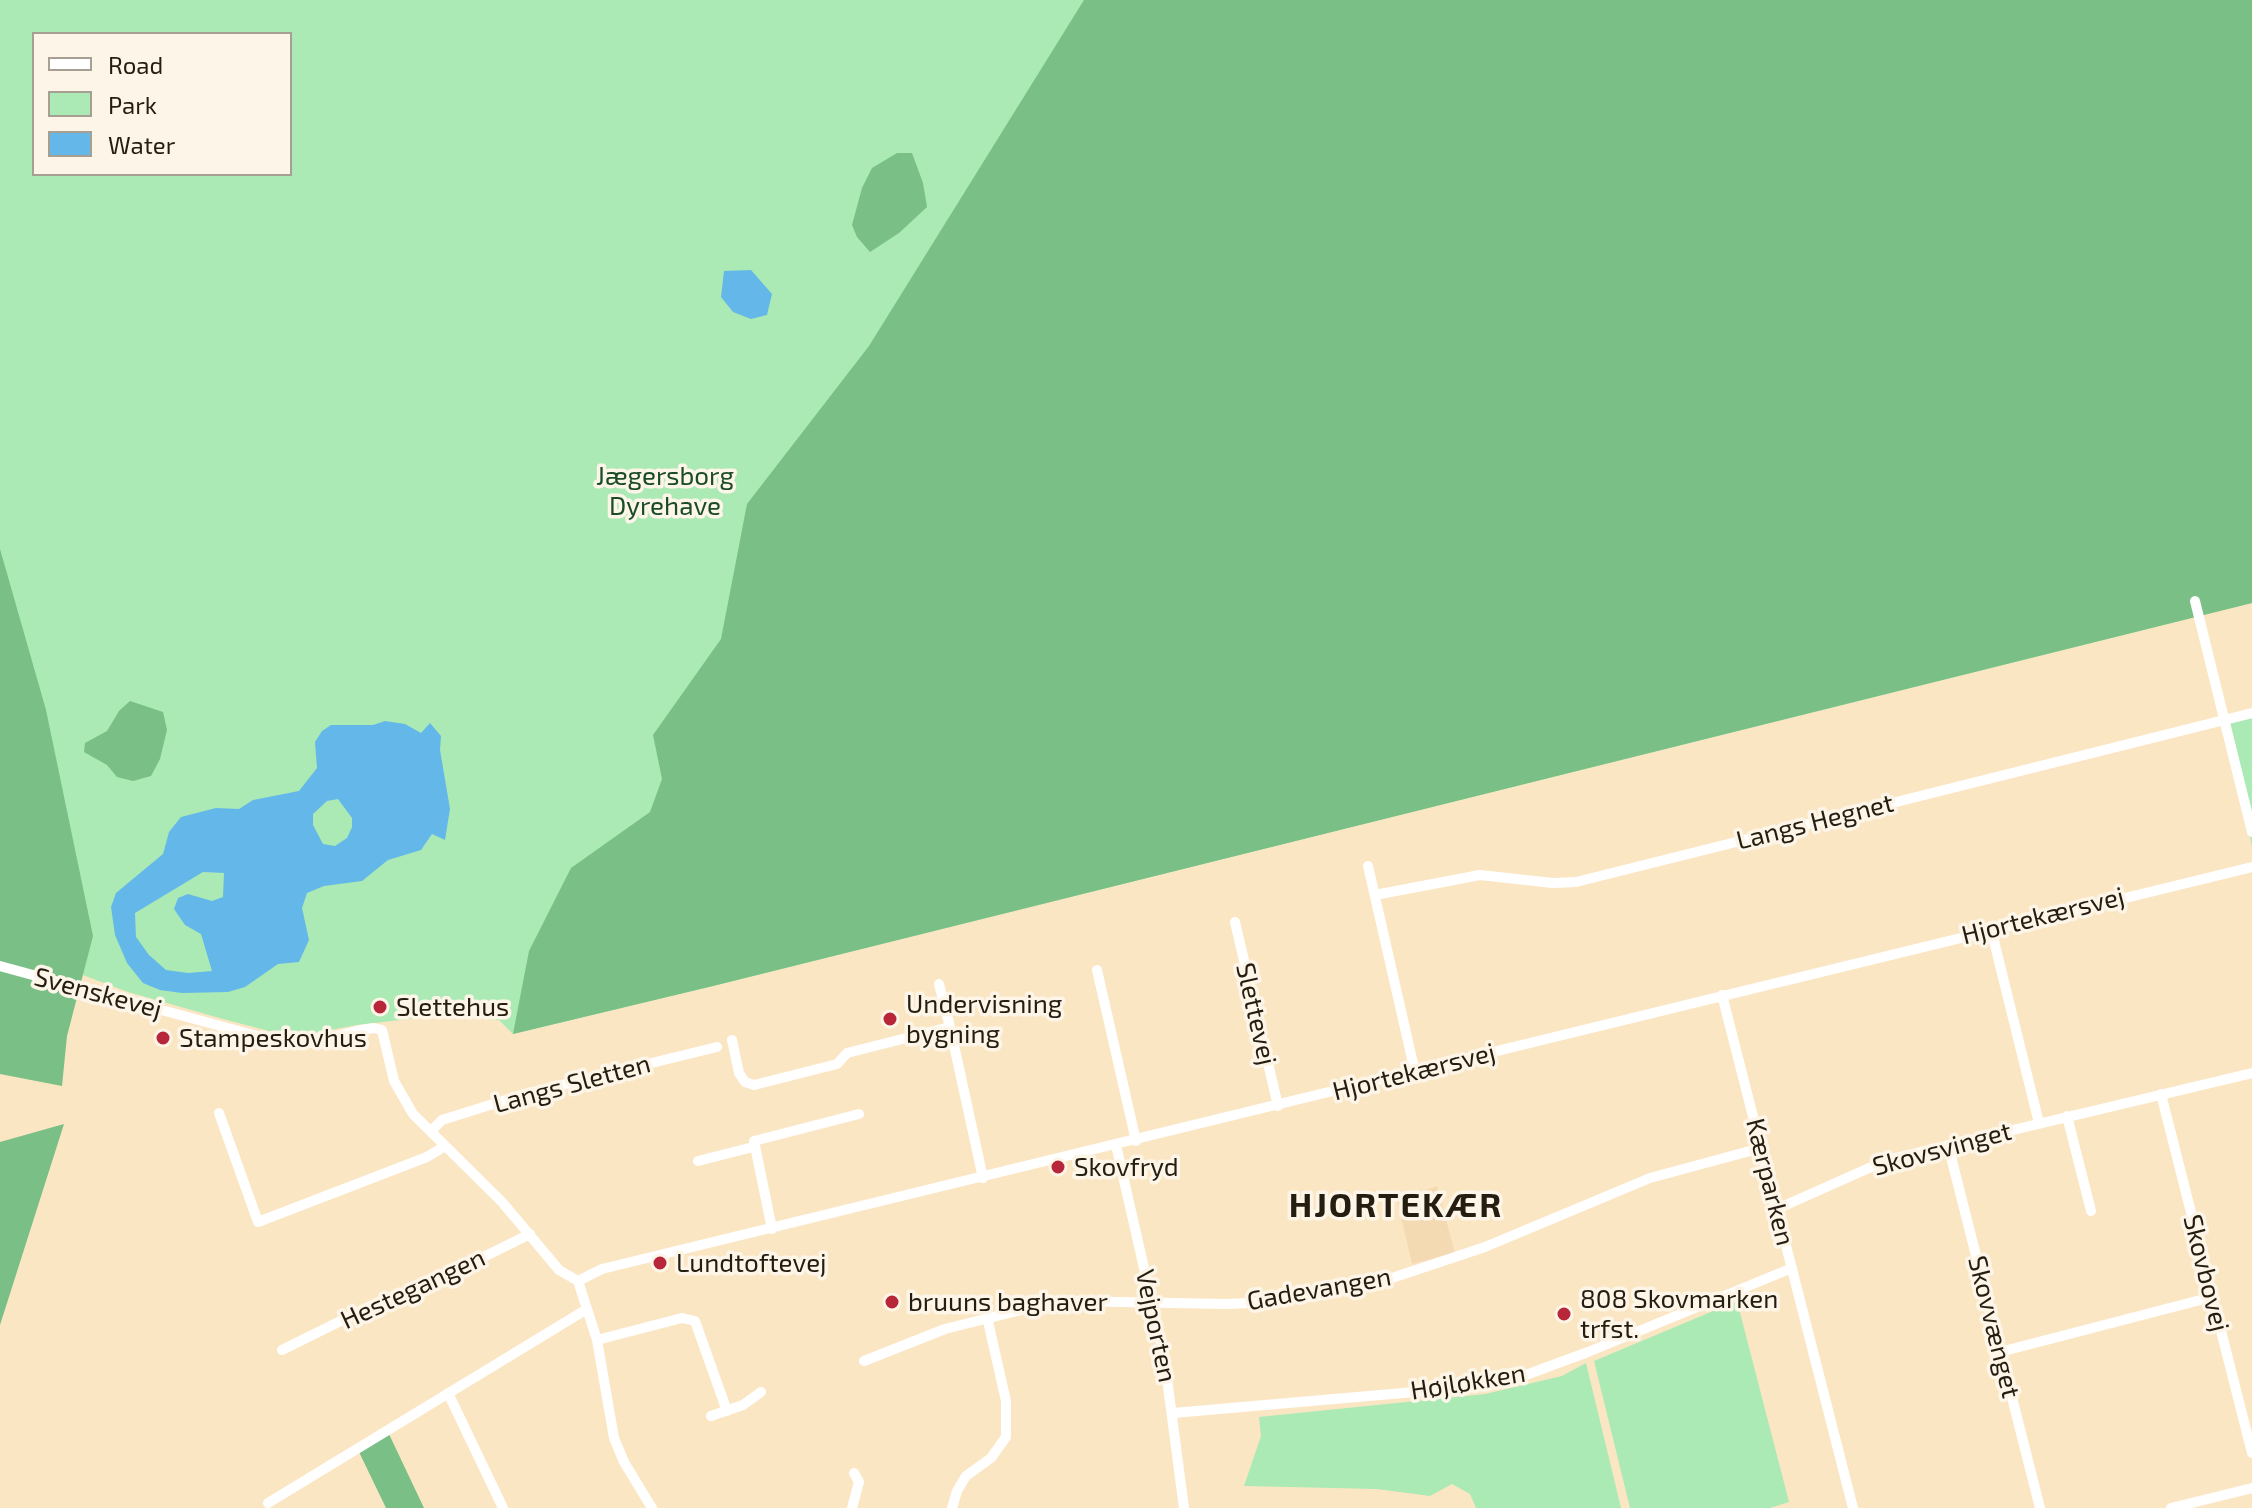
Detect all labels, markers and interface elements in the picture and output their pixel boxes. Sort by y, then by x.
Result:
legend [32,32,292,176]
text: Road [108,50,163,79]
text: Park [108,90,157,119]
text: Water [108,130,175,159]
park label: Jægersborg Dyrehave [596,460,734,522]
street label: Langs Hegnet [1733,787,1897,857]
street label: Hjortekærsvej [1958,881,2128,951]
street label: Slettevej [1229,960,1283,1068]
street label: Svenskevej [31,961,165,1025]
place label: Undervisning bygning [906,988,1062,1050]
place label: Slettehus [396,991,509,1023]
marker: Slettehus [371,998,389,1016]
marker: Undervisning bygning [881,1010,899,1028]
place label: Stampeskovhus [179,1022,367,1054]
marker: Stampeskovhus [154,1029,172,1047]
street label: Hjortekærsvej [1329,1037,1499,1107]
street label: Langs Sletten [490,1048,654,1120]
street label: Kærparken [1739,1115,1801,1249]
street label: Skovsvinget [1869,1115,2015,1183]
place label: Skovfryd [1074,1151,1179,1183]
marker: Skovfryd [1049,1158,1067,1176]
district label: HJORTEKÆR [1289,1186,1503,1226]
street label: Skovbovej [2176,1211,2236,1335]
street label: Hestegangen [336,1242,490,1336]
place label: Lundtoftevej [676,1247,827,1279]
street label: Skovvænget [1961,1253,2027,1401]
marker: Lundtoftevej [651,1254,669,1272]
street label: Gadevangen [1244,1261,1394,1317]
street label: Vejporten [1129,1267,1183,1385]
place label: 808 Skovmarken trfst. [1580,1283,1778,1344]
place label: bruuns baghaver [908,1286,1108,1318]
marker: bruuns baghaver [883,1293,901,1311]
marker: 808 Skovmarken trfst. [1555,1305,1573,1323]
street label: Højløkken [1408,1357,1528,1407]

